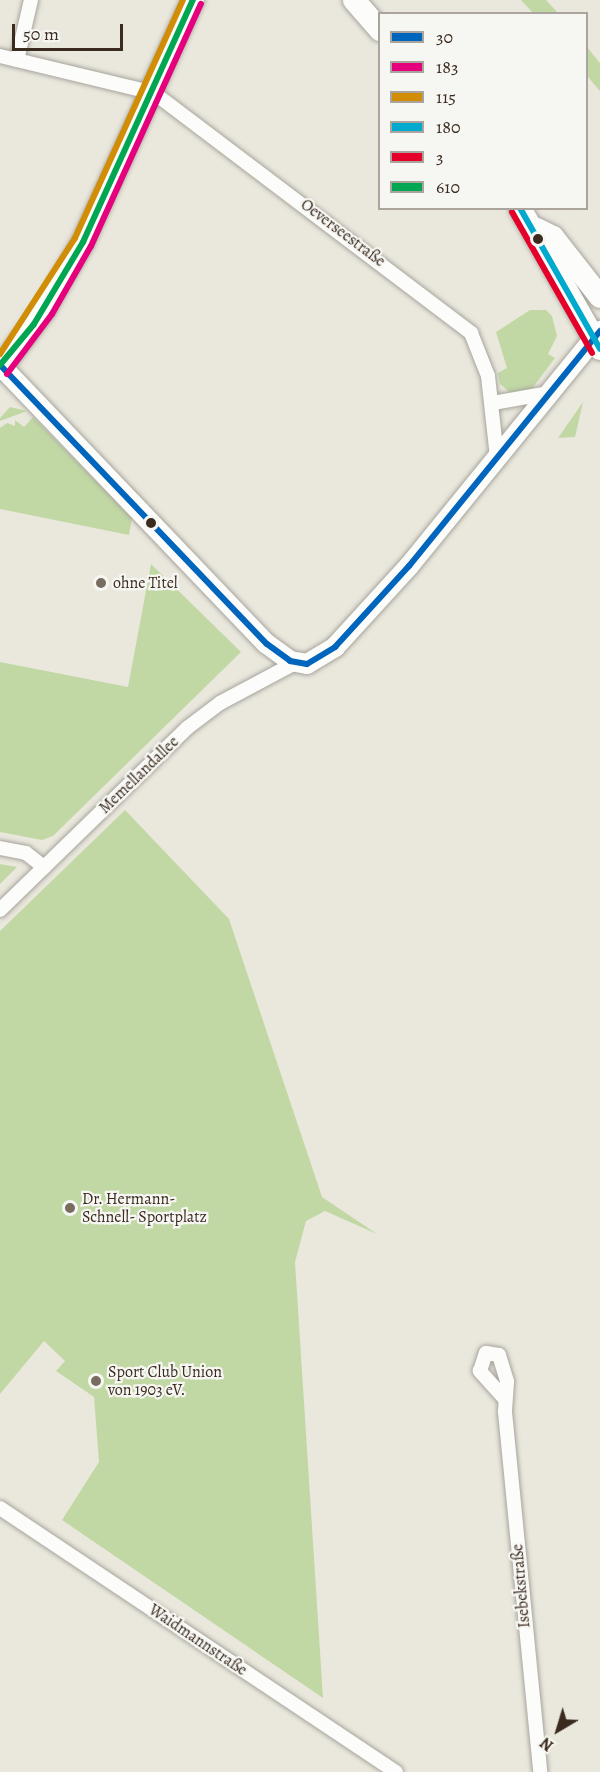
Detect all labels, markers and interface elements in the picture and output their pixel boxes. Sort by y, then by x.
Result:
scale bar [15,12,126,50]
legend [378,12,588,210]
text: 50 m [23,22,59,46]
text: 30 [436,25,453,49]
text: 183 [436,55,458,79]
text: 115 [436,85,456,109]
text: 180 [436,115,460,139]
text: 3 [436,145,444,169]
text: 610 [436,175,460,199]
street label: Oeverseestraße [297,195,389,271]
unlabelled marker [532,233,544,245]
unlabelled marker [145,517,157,529]
place label: ohne Titel [113,573,178,593]
marker: ohne Titel [94,576,108,590]
street label: Memellandallee [95,732,183,818]
place label: Dr. Hermann- Schnell- Sportplatz [82,1189,207,1227]
marker: Dr. Hermann- Schnell- Sportplatz [63,1201,77,1215]
place label: Sport Club Union von 1903 eV. [108,1362,222,1400]
marker: Sport Club Union von 1903 eV. [89,1374,103,1388]
street label: Isebekstraße [508,1543,534,1629]
street label: Waidmannstraße [145,1600,251,1680]
north arrow [528,1700,588,1760]
text: N [536,1732,558,1756]

